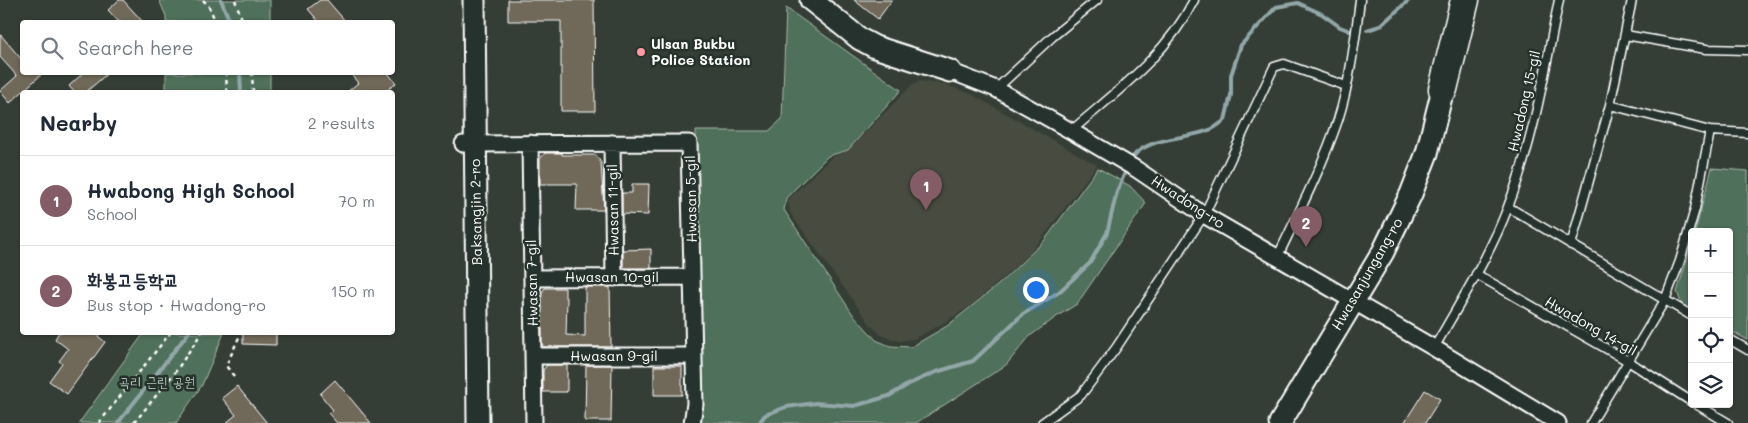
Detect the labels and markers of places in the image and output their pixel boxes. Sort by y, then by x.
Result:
place label: Ulsan Bukbu Police Station [651,34,750,69]
marker: Ulsan Bukbu Police Station [635,46,647,58]
pin: 1 [910,169,942,210]
pin: 2 [1290,206,1322,247]

